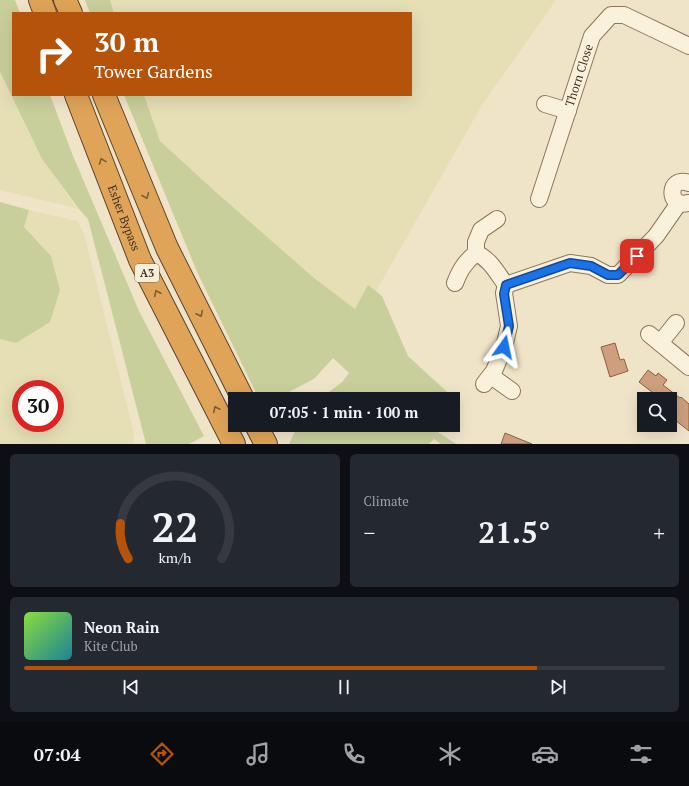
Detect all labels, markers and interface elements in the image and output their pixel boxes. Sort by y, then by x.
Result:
text: 30 m [94,23,159,60]
icon: right [28,28,80,80]
street label: Thorn Close [562,42,596,108]
text: Tower Gardens [94,59,213,83]
one-way arrow [98,157,106,164]
street label: Esher Bypass [105,183,144,253]
one-way arrow [141,192,149,199]
pin [620,239,654,273]
icon: arrive [626,245,648,267]
road number: A3 [135,264,159,282]
one-way arrow [154,290,162,298]
one-way arrow [195,309,203,317]
position arrow [483,326,525,368]
speed limit sign: 30 [12,380,64,432]
map controls [637,392,677,432]
button: search [637,392,677,432]
text: 07:05 · 1 min · 100 m [270,402,418,422]
one-way arrow [213,406,221,414]
text: Climate [364,492,409,510]
text: 22 [151,498,198,553]
text: 21.5° [478,512,550,552]
text: − [364,518,375,547]
text: + [653,518,665,547]
text: km/h [158,547,192,566]
text: Neon Rain [84,617,160,637]
text: Kite Club [84,637,138,655]
icon: previous [120,676,142,698]
icon: pause [333,676,355,698]
icon: next [547,676,569,698]
icon: directions [148,740,176,768]
icon: music [244,740,272,768]
icon: phone [340,740,368,768]
icon: climate [436,740,464,768]
icon: car [531,740,559,768]
icon: filters [627,740,655,768]
text: 07:04 [34,742,81,766]

